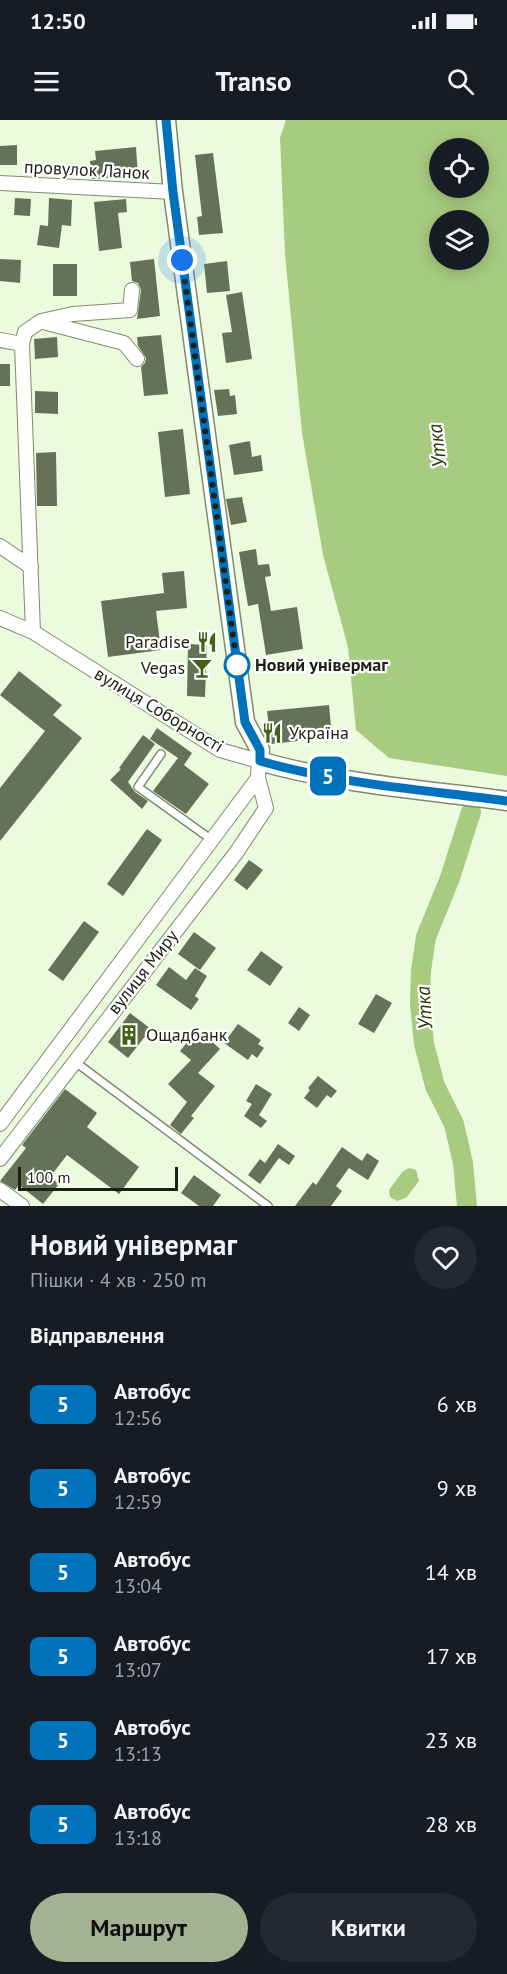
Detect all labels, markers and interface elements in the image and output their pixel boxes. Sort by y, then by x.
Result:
text: 12:50 [30,7,86,35]
text: Transo [216,64,291,98]
icon: menu [30,65,63,98]
icon: search [444,65,477,98]
map controls [429,138,489,270]
button: locate [429,138,489,198]
street label: провулок Ланок [23,155,151,184]
button: layers [429,210,489,270]
your location [167,245,197,275]
water label: Утка [421,422,453,469]
place label: Paradise [125,630,190,653]
restaurant icon: Paradise [195,630,219,654]
marker: Новий універмаг [224,652,250,678]
place label: Новий універмаг [255,653,388,676]
place label: Vegas [140,656,185,679]
bar icon: Vegas [190,656,214,680]
street label: вулиця Соборності [90,662,228,757]
restaurant icon: Україна [260,721,284,745]
place label: Україна [289,721,349,744]
line badge: 5 [308,756,348,796]
text: 5 [322,763,334,790]
street label: вулиця Миру [102,924,183,1019]
water label: Утка [409,985,438,1031]
building icon: Ощадбанк [117,1023,141,1047]
place label: Ощадбанк [146,1023,228,1046]
scale bar [18,1164,178,1192]
text: 100 m [27,1167,70,1187]
text: Новий універмаг [30,1226,237,1263]
button: heart [414,1226,477,1289]
text: Пішки · 4 хв · 250 m [30,1267,207,1293]
text: Відправлення [30,1321,164,1349]
text: Автобус [114,1377,191,1405]
text: 6 хв [437,1390,477,1418]
text: 5 [57,1391,69,1418]
text: 12:56 [114,1405,162,1431]
text: Автобус [114,1461,191,1489]
text: 9 хв [437,1474,477,1502]
text: 5 [57,1475,69,1502]
text: 12:59 [114,1489,162,1515]
text: Автобус [114,1545,191,1573]
text: 14 хв [425,1558,477,1586]
text: 5 [57,1559,69,1586]
text: 13:04 [114,1573,162,1599]
text: Автобус [114,1629,191,1657]
text: 17 хв [426,1642,477,1670]
text: 5 [57,1643,69,1670]
text: 13:07 [114,1657,162,1683]
text: Автобус [114,1713,191,1741]
text: 23 хв [425,1726,477,1754]
text: 5 [57,1727,69,1754]
text: 13:13 [114,1741,162,1767]
text: Автобус [114,1797,191,1825]
text: 28 хв [425,1810,477,1838]
text: 5 [57,1811,69,1838]
text: 13:18 [114,1825,162,1851]
button: Маршрут [30,1893,248,1962]
button: Квитки [260,1893,477,1962]

